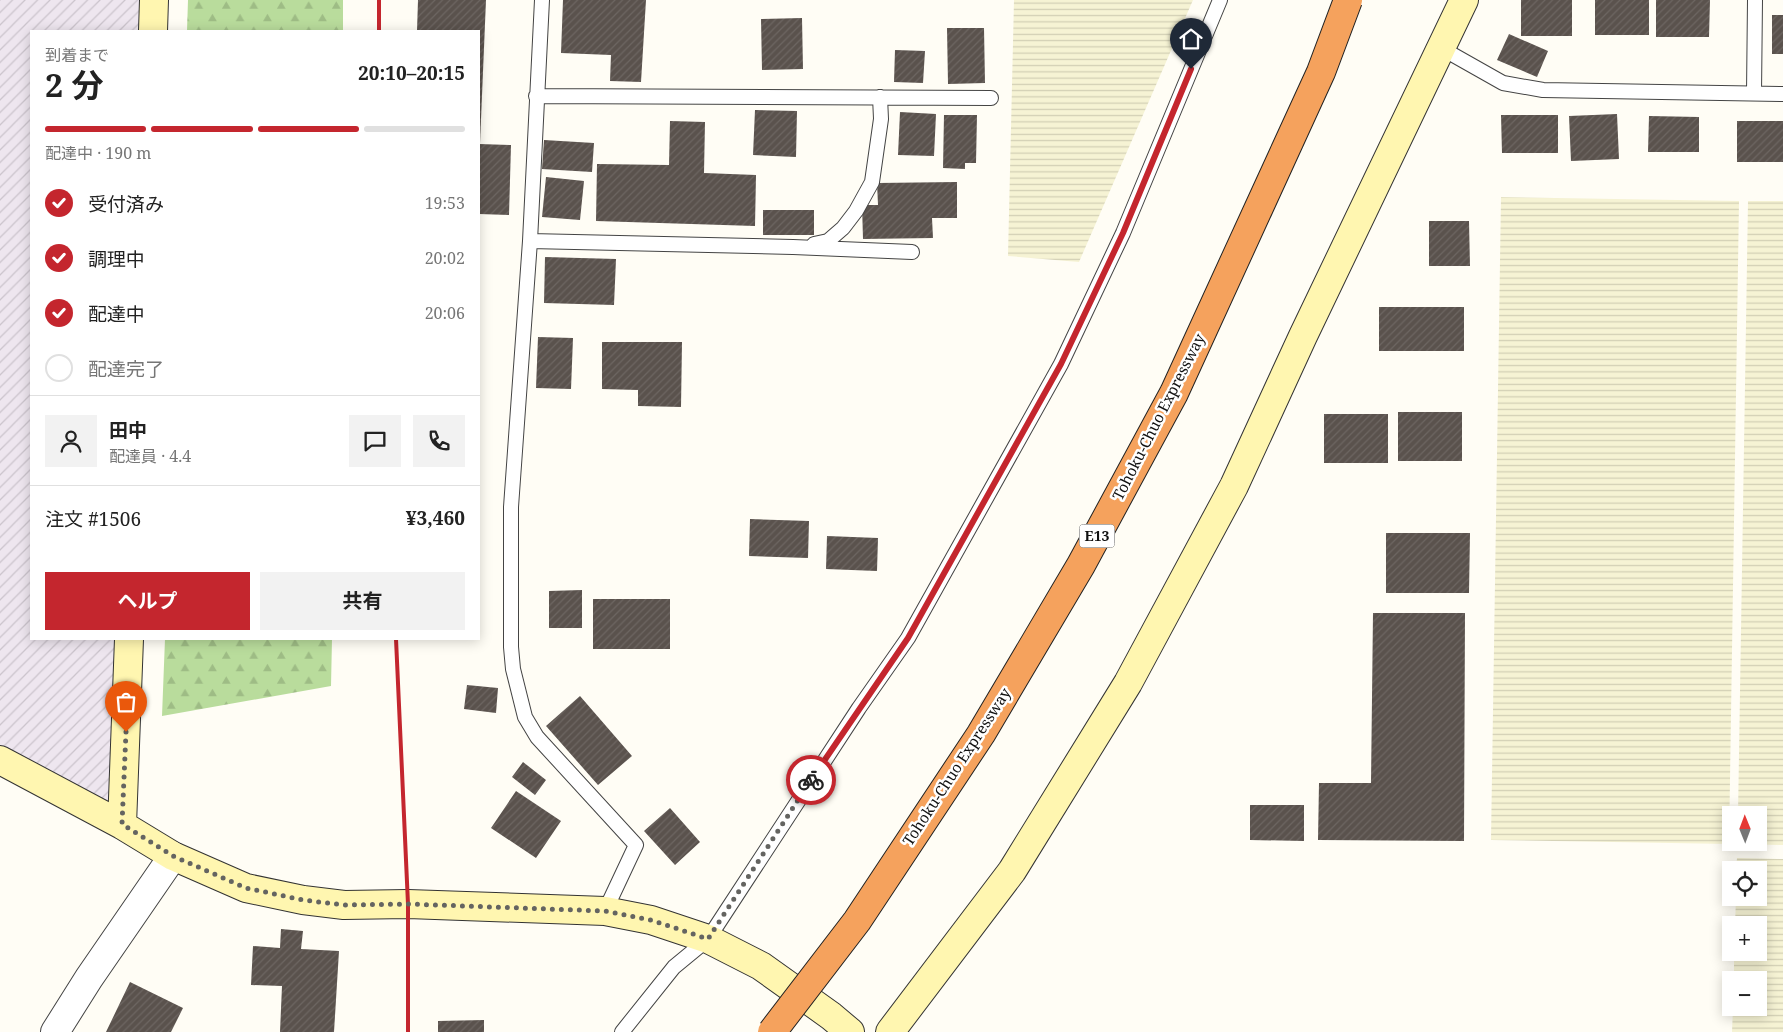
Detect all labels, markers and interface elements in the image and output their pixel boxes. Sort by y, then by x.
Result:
pin [1170,18,1212,69]
icon: home [1177,25,1205,53]
text: 到着まで [45,44,109,66]
text: 20:10–20:15 [358,60,465,86]
text: 2 分 [45,63,103,106]
text: 配達中 · 190 m [45,142,151,164]
icon: check [45,189,73,217]
text: 受付済み [88,191,164,217]
text: 19:53 [425,192,465,214]
icon: check [45,244,73,272]
text: 調理中 [88,246,145,272]
text: 20:02 [425,247,465,269]
icon: check [45,299,73,327]
text: 配達中 [88,301,145,327]
text: 20:06 [425,302,465,324]
street label: Tohoku-Chuo Expressway [1107,329,1209,503]
text: 配達完了 [88,356,164,382]
button: person [45,415,97,467]
button: chat [349,415,401,467]
button: phone [413,415,465,467]
text: 田中 [109,417,147,443]
text: 配達員 · 4.4 [109,445,191,467]
text: ¥3,460 [406,505,465,531]
text: 注文 #1506 [45,506,141,532]
road number: E13 [1080,524,1114,548]
button: ヘルプ [45,572,250,630]
button: 共有 [260,572,465,630]
pin [105,681,147,732]
street label: Tohoku-Chuo Expressway [898,683,1015,849]
icon: bag [112,688,140,716]
courier [786,755,836,805]
icon: bike [797,766,825,794]
north arrow [1722,806,1768,851]
map controls [1722,806,1767,1016]
button: locate [1722,861,1767,906]
button: + [1722,916,1767,961]
button: − [1722,971,1767,1016]

